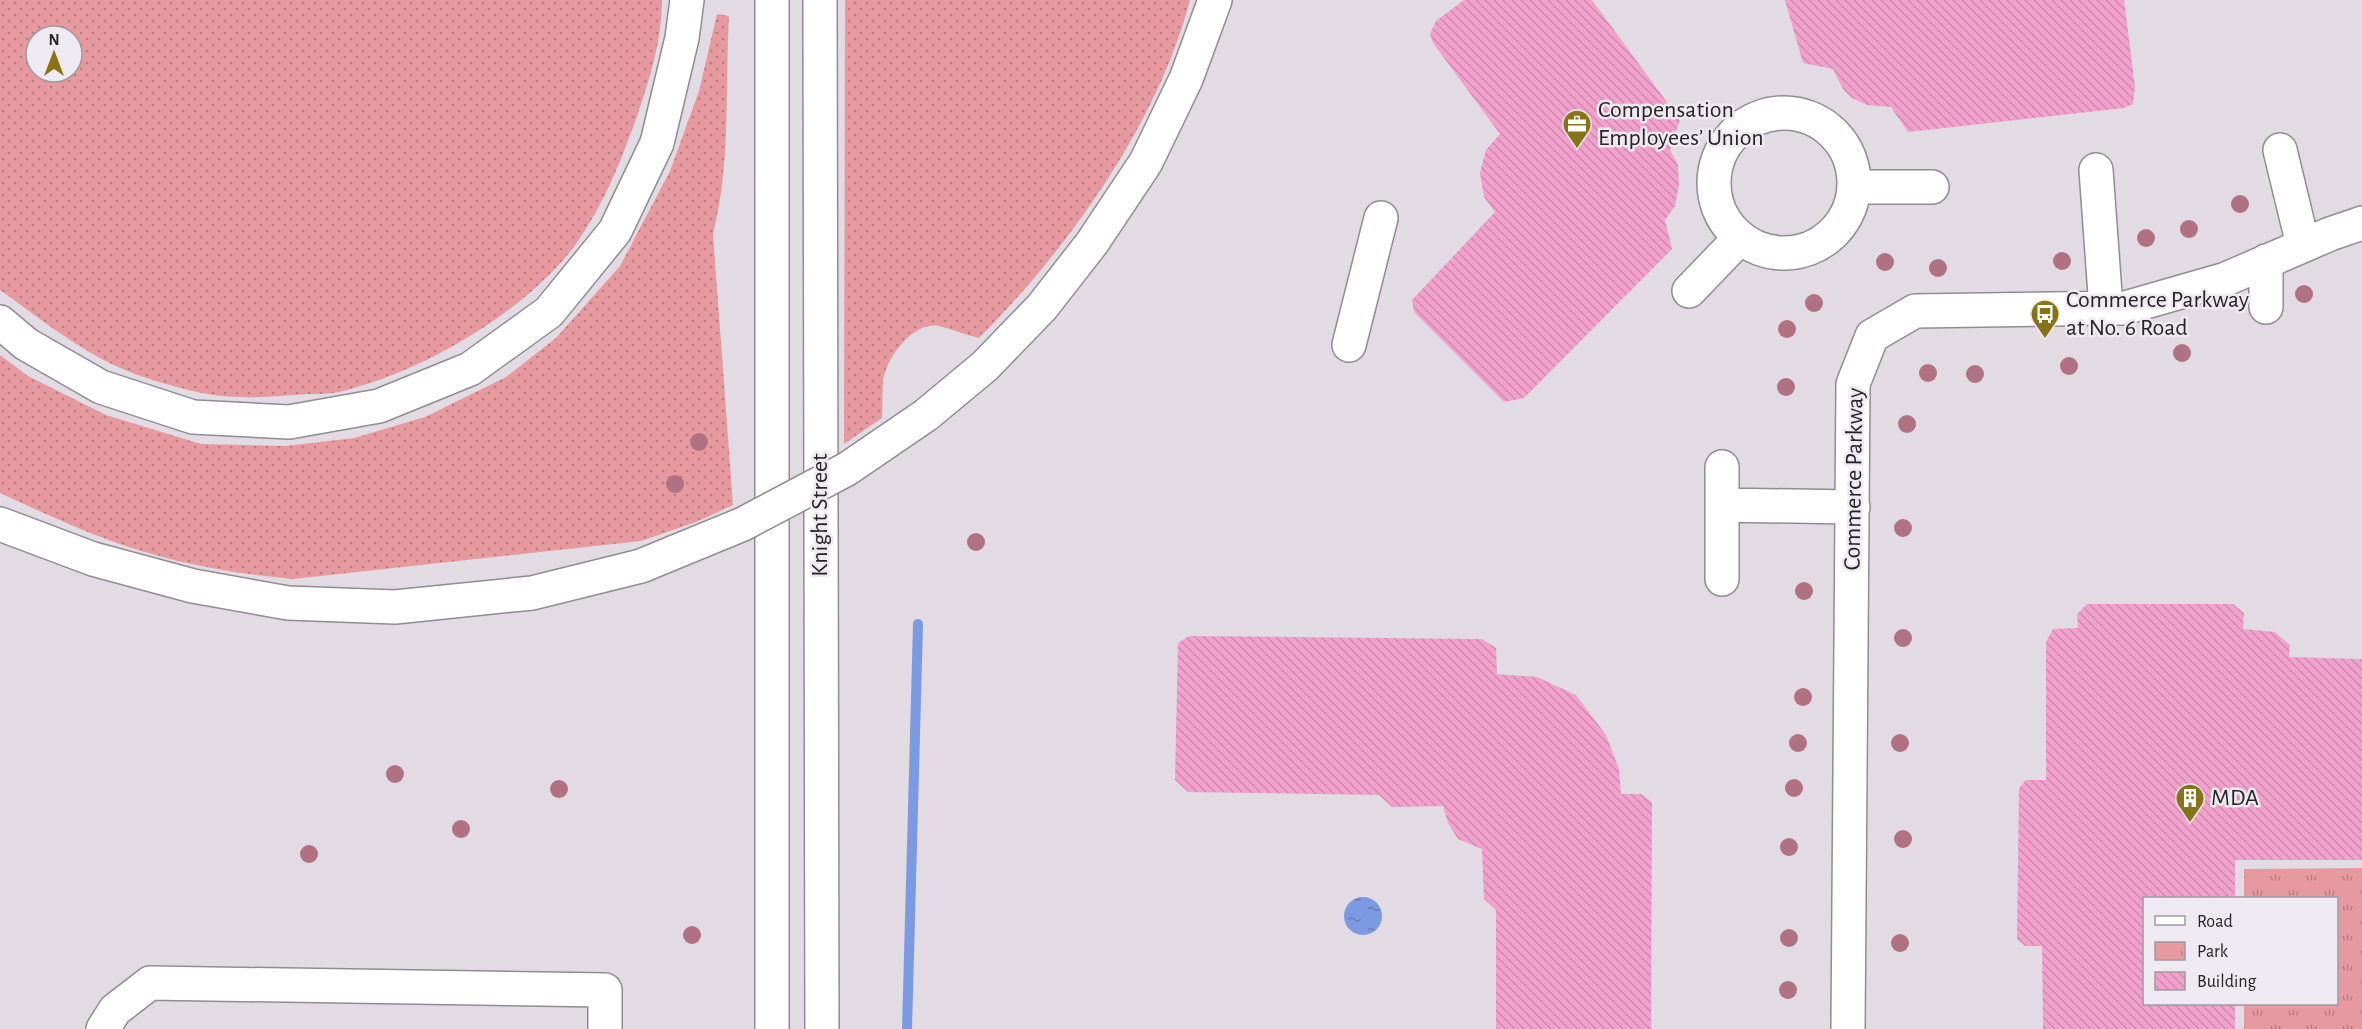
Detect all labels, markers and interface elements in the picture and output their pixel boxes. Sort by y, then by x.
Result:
north arrow [24,24,84,84]
text: N [48,32,60,48]
place label: Compensation Employees’ Union [1598,98,1764,150]
office icon: Compensation Employees’ Union [1561,108,1593,150]
place label: Commerce Parkway at No. 6 Road [2066,288,2249,340]
bus stop icon: Commerce Parkway at No. 6 Road [2029,298,2061,340]
street label: Commerce Parkway [1840,387,1868,571]
street label: Knight Street [808,453,832,577]
building icon: MDA [2174,782,2206,824]
place label: MDA [2211,786,2259,810]
legend [2143,897,2338,1005]
text: Road [2197,913,2233,931]
text: Park [2197,943,2229,961]
text: Building [2197,973,2257,991]

